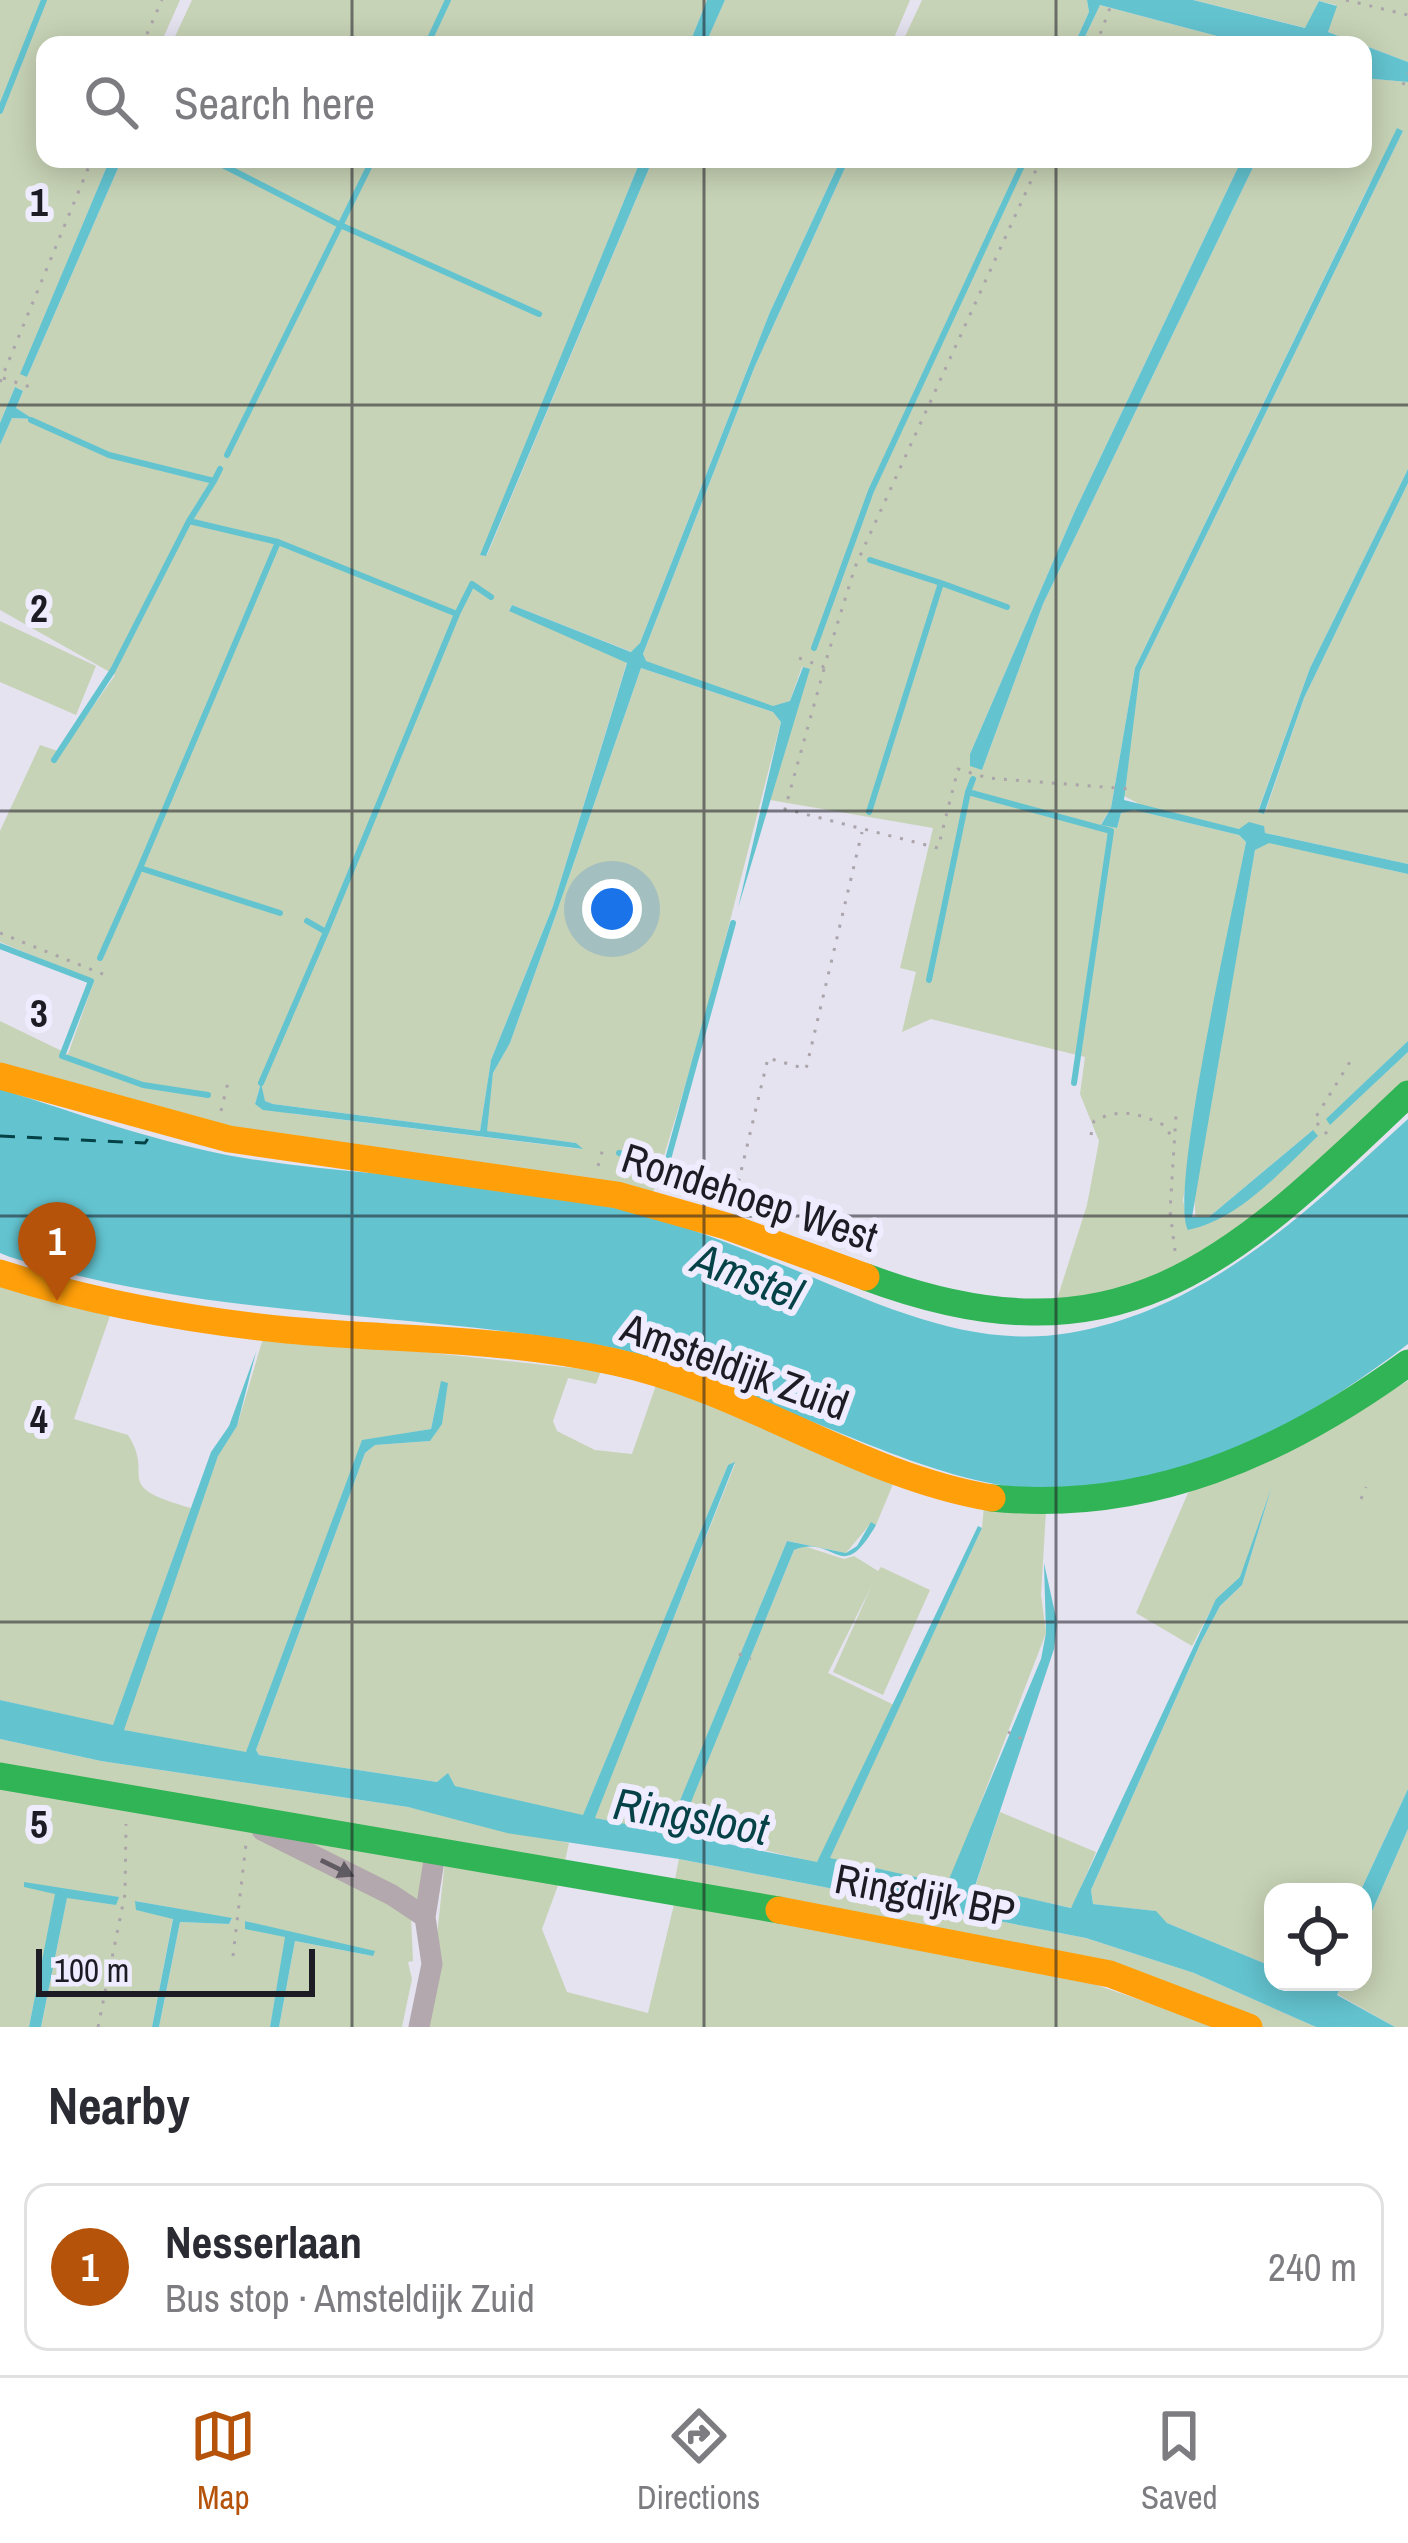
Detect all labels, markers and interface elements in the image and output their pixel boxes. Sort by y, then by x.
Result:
search box [36,36,1372,168]
icon: search [78,69,144,135]
text: Search here [174,72,375,133]
text: 1 [30,176,48,228]
text: 2 [30,582,48,634]
your location [582,879,642,939]
text: 3 [30,987,48,1039]
street label: Rondehoep West [615,1129,885,1265]
pin: 1 [18,1202,96,1301]
water label: Amstel [683,1226,813,1325]
street label: Amsteldijk Zuid [613,1299,856,1433]
text: 4 [30,1393,48,1445]
water label: Ringsloot [609,1772,775,1859]
text: 5 [30,1798,48,1850]
street label: Ringdijk BP [830,1850,1020,1940]
one-way arrow [320,1858,355,1878]
map controls [1264,1883,1372,1991]
button: locate [1264,1883,1372,1991]
scale bar [36,1943,315,1996]
text: 100 m [54,1948,129,1992]
text: Nearby [48,2071,190,2140]
text: Nesserlaan [165,2211,362,2272]
text: 1 [81,2241,99,2293]
text: 240 m [1268,2241,1357,2293]
text: Bus stop · Amsteldijk Zuid [165,2272,535,2324]
tab: Map [190,2403,256,2519]
tab: Directions [637,2403,760,2519]
tab: Saved [1141,2403,1218,2519]

